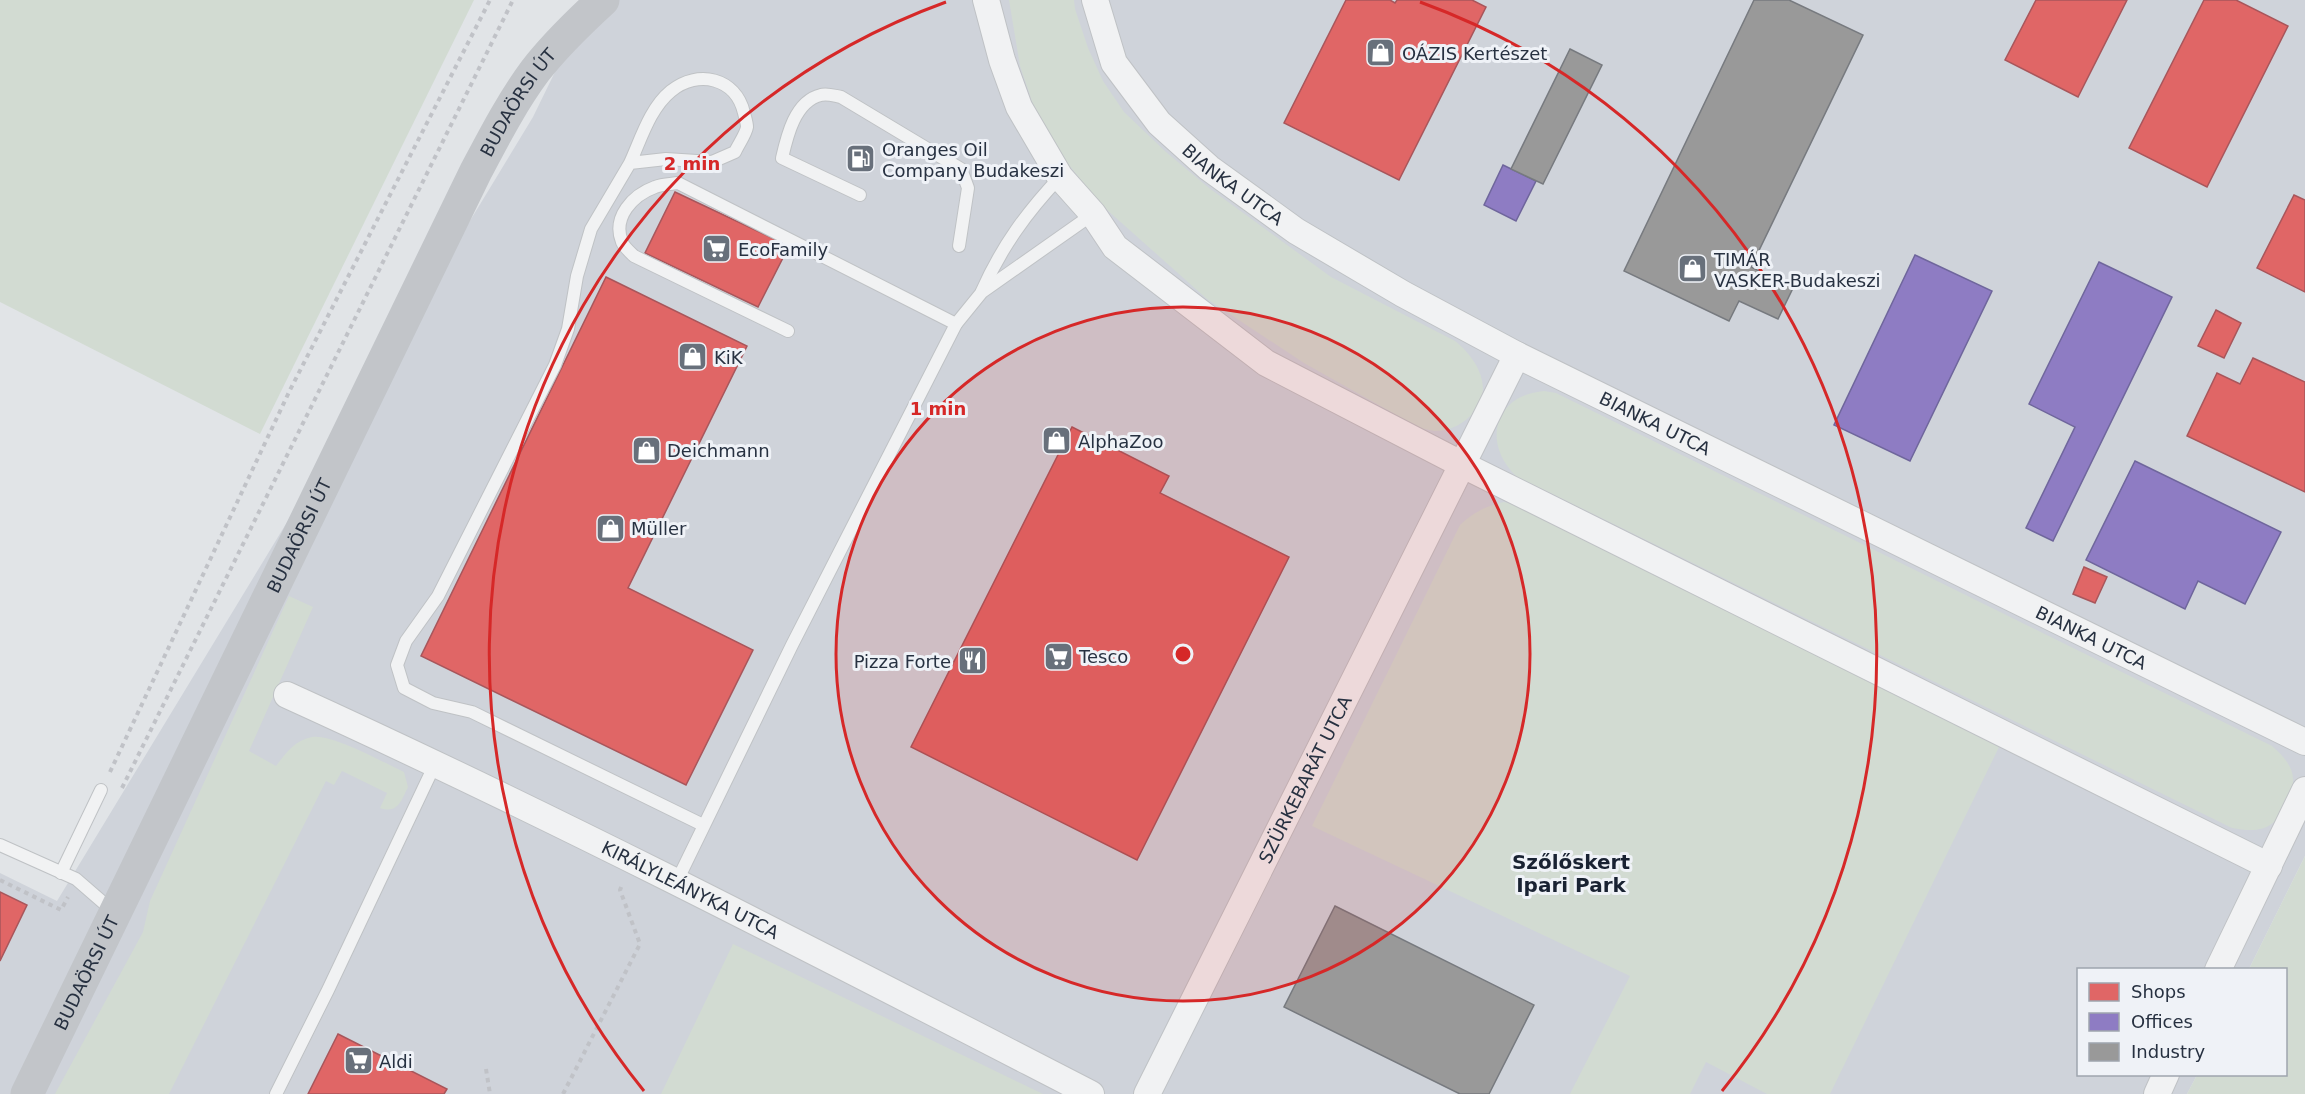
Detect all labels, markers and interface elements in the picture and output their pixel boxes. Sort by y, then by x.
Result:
shop icon: OÁZIS Kertészet [1365,37,1397,69]
street label: BUDAÖRSI ÚT [475,43,561,160]
place label: OÁZIS Kertészet [1402,43,1547,64]
place label: Oranges Oil Company Budakeszi [882,139,1064,181]
street label: BIANKA UTCA [1178,139,1288,229]
fuel station icon: Oranges Oil Company Budakeszi [845,143,877,175]
text: 2 min [664,153,720,174]
supermarket icon: EcoFamily [701,233,733,265]
place label: EcoFamily [738,239,829,260]
place label: TIMÁR VASKER-Budakeszi [1713,249,1881,291]
shop icon: TIMÁR VASKER-Budakeszi [1677,253,1709,285]
shop icon: KiK [677,341,709,373]
place label: KiK [714,347,744,368]
street label: BIANKA UTCA [1596,387,1715,459]
text: 1 min [910,398,966,419]
shop icon: AlphaZoo [1041,425,1073,457]
place label: AlphaZoo [1078,431,1164,452]
shop icon: Deichmann [630,434,662,466]
place label: Deichmann [667,440,770,461]
street label: BUDAÖRSI ÚT [262,474,336,596]
shop icon: Müller [594,512,626,544]
place label: Müller [631,518,687,539]
street label: BIANKA UTCA [2033,601,2151,674]
supermarket icon: Tesco [1042,640,1074,672]
centre of rings [1173,644,1193,664]
restaurant icon: Pizza Forte [956,645,988,677]
place label: Tesco [1078,646,1128,667]
place label: Pizza Forte [854,651,951,672]
street label: SZÜRKEBARÁT UTCA [1254,691,1356,867]
street label: KIRÁLYLEÁNYKA UTCA [598,836,783,943]
district label: Szőlőskert Ipari Park [1512,850,1630,897]
street label: BUDAÖRSI ÚT [49,911,123,1033]
legend [2077,968,2287,1076]
text: Shops [2131,981,2186,1002]
text: Offices [2131,1011,2193,1032]
text: Industry [2131,1041,2205,1062]
supermarket icon: Aldi [342,1045,374,1077]
place label: Aldi [379,1051,413,1072]

